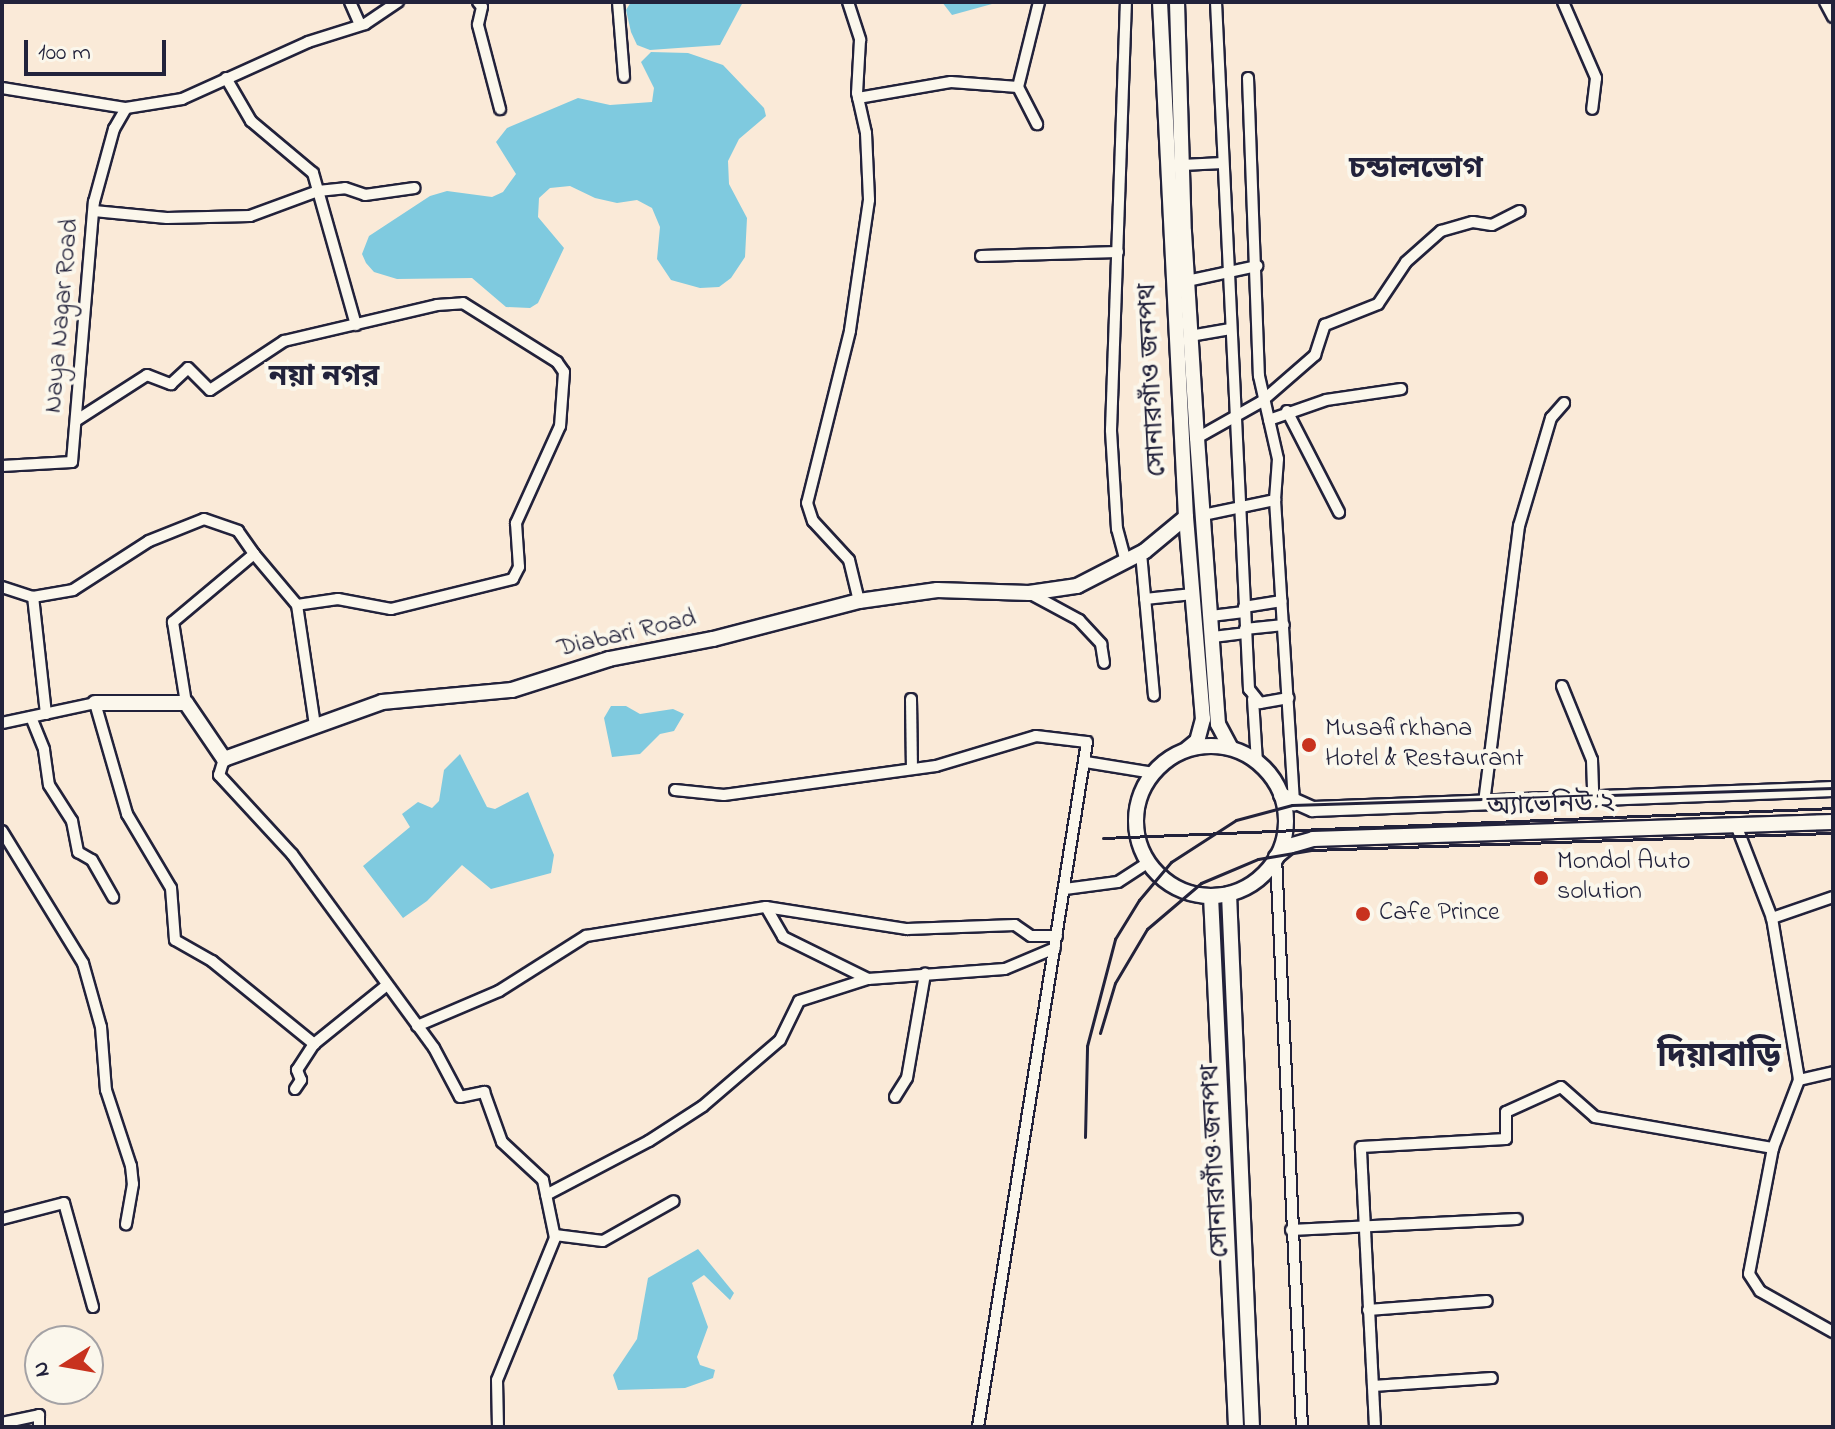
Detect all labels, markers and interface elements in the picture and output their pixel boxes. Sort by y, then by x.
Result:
scale bar [28,24,170,74]
text: 100 m [38,36,91,71]
district label: চন্ডালভোগ [1349,152,1483,188]
street label: Naya Nagar Road [39,217,87,415]
street label: সোনারগাঁও জনপথ [1133,283,1175,477]
district label: নয়া নগর [269,360,379,396]
street label: Diabari Road [555,604,699,666]
place label: Musafirkhana Hotel & Restaurant [1325,714,1524,776]
marker: Musafirkhana Hotel & Restaurant [1300,736,1318,754]
street label: অ্যাভেনিউ ২ [1487,789,1615,825]
place label: Mondol Auto solution [1557,847,1690,908]
marker: Mondol Auto solution [1532,869,1550,887]
place label: Cafe Prince [1379,898,1500,930]
marker: Cafe Prince [1354,905,1372,923]
district label: দিয়াবাড়ি [1657,1039,1781,1079]
street label: সোনারগাঁও জনপথ [1196,1064,1238,1258]
north arrow [24,1325,104,1405]
text: N [25,1359,60,1380]

